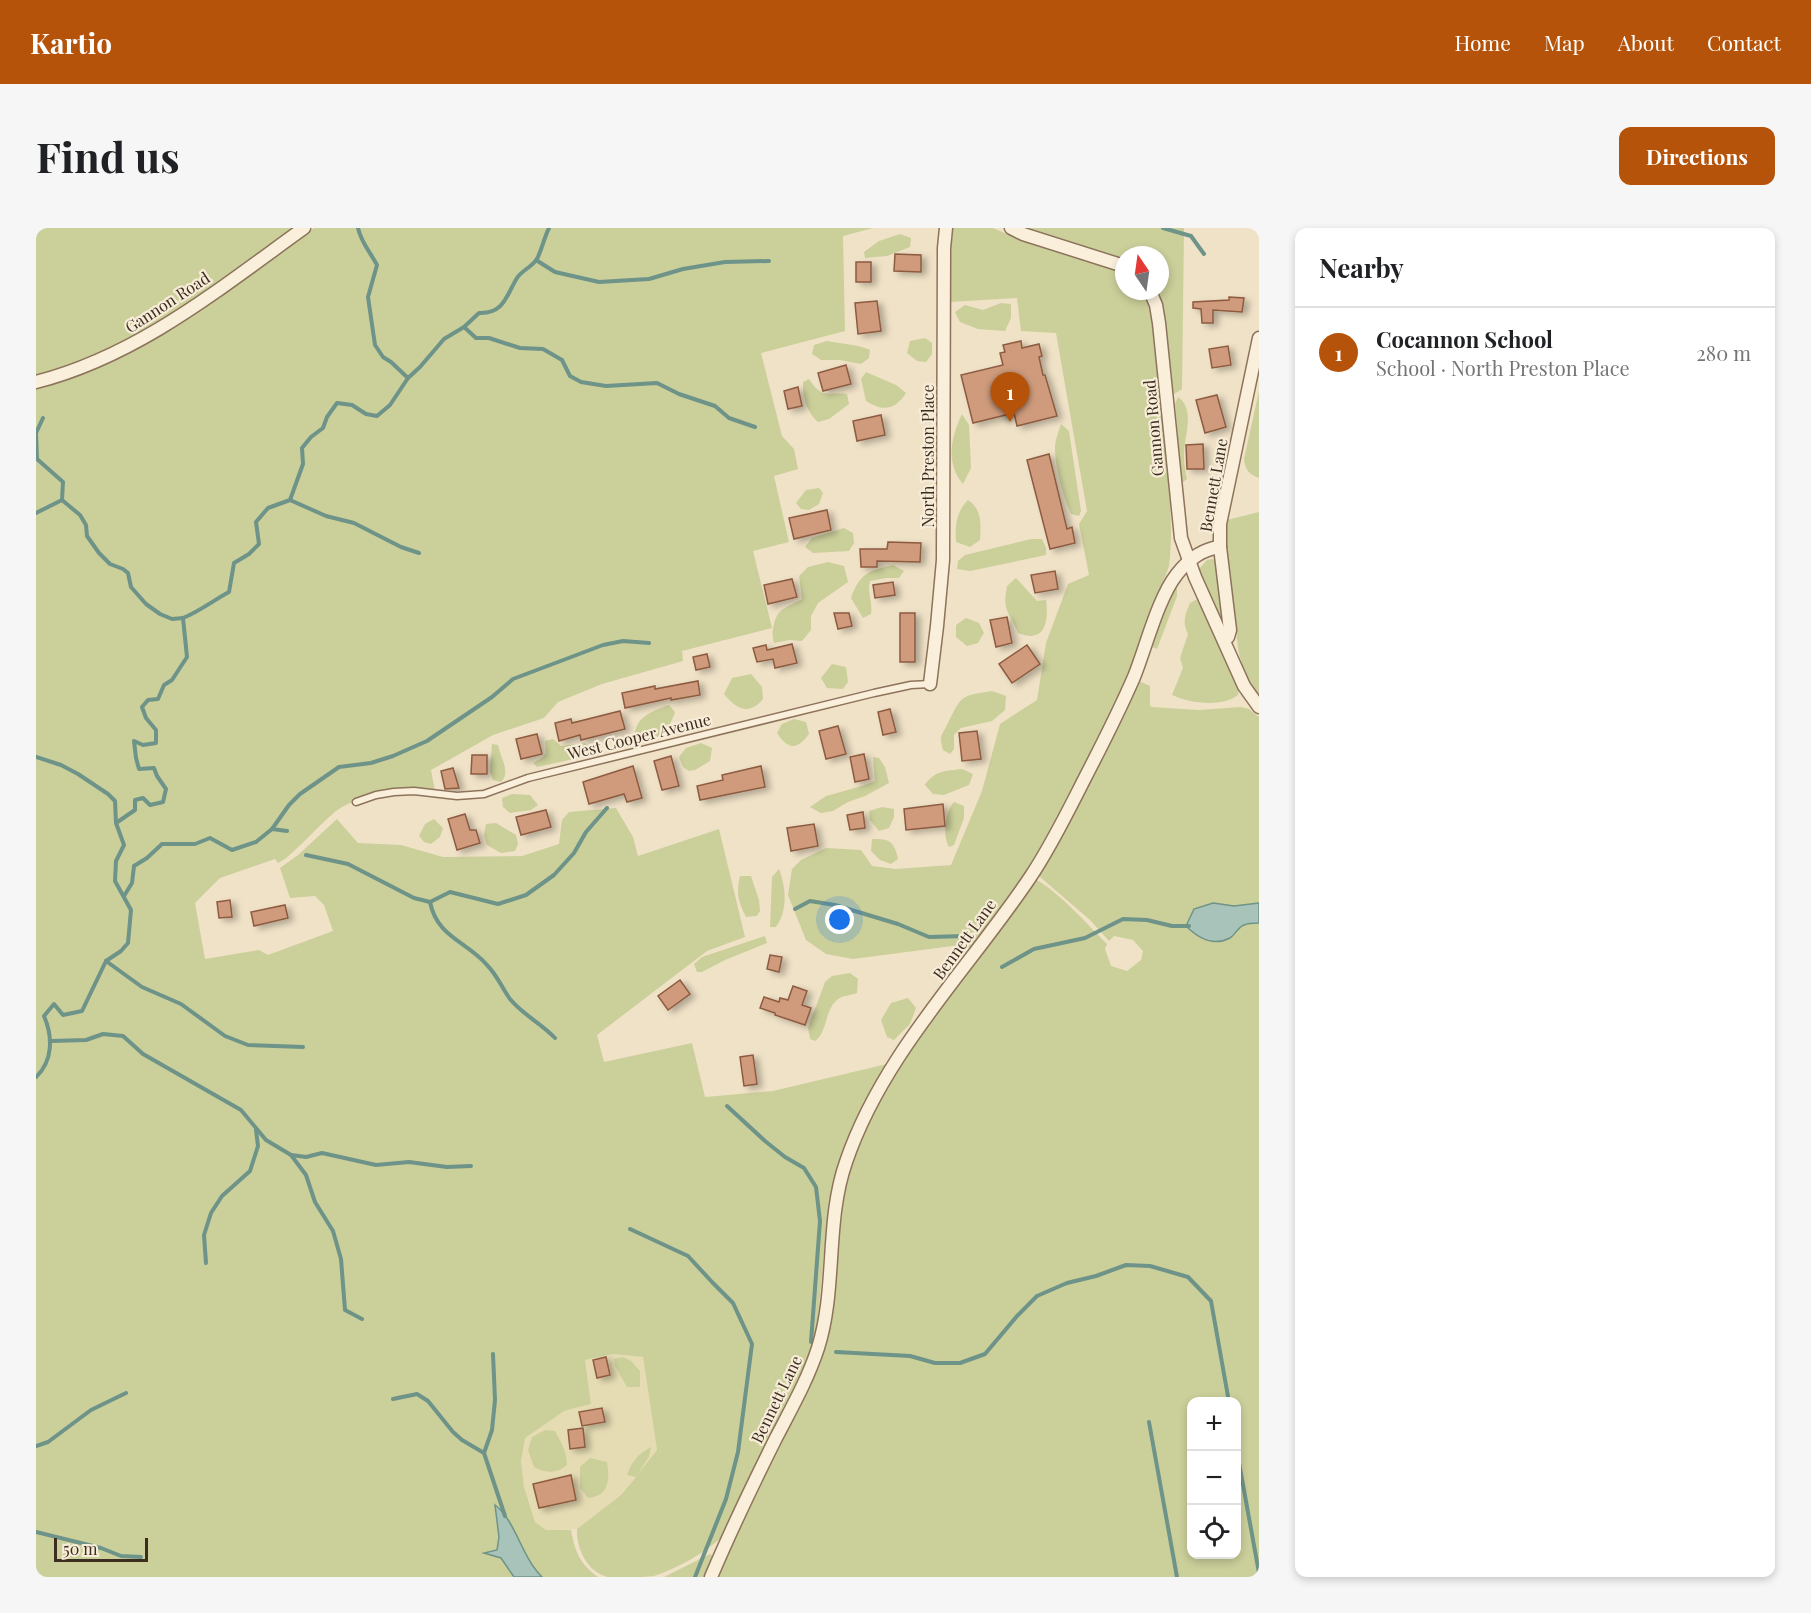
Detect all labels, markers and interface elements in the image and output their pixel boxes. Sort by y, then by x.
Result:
text: Kartio [30,24,112,61]
text: Home [1455,28,1511,56]
text: Map [1544,28,1585,56]
text: About [1618,28,1674,56]
text: Contact [1707,28,1781,56]
button: Directions [1619,127,1775,185]
text: Find us [36,128,180,184]
north arrow [1115,246,1169,300]
text: Nearby [1319,250,1404,285]
street label: Gannon Road [121,267,213,337]
text: Cocannon School [1376,324,1553,354]
text: 1 [1335,339,1342,366]
text: 280 m [1696,339,1751,366]
text: School · North Preston Place [1376,354,1630,381]
pin: 1 [990,372,1030,422]
street label: Gannon Road [1138,379,1168,477]
street label: North Preston Place [917,385,938,527]
street label: Bennett Lane [1194,437,1232,533]
street label: West Cooper Avenue [564,708,713,764]
street label: Bennett Lane [928,895,1000,983]
your location [825,905,854,934]
street label: Bennett Lane [746,1352,806,1446]
map controls [1187,1397,1241,1559]
button: + [1187,1397,1241,1451]
button: − [1187,1451,1241,1505]
button: locate [1187,1505,1241,1559]
scale bar [54,1535,148,1562]
text: 50 m [63,1538,97,1559]

